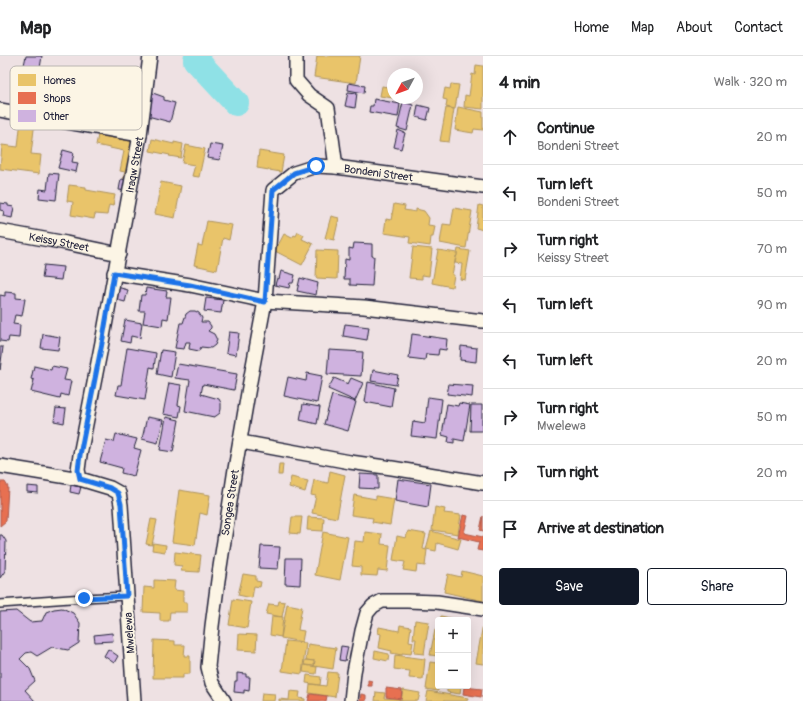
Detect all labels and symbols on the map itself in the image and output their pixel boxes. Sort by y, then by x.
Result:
legend [10,66,142,130]
north arrow [387,68,423,104]
text: Homes [43,74,76,87]
text: Shops [43,92,71,105]
text: Other [43,110,69,123]
street label: Iraqw Street [124,135,147,194]
route start [307,157,325,175]
street label: Bondeni Street [343,162,414,184]
street label: Keissy Street [28,230,91,255]
street label: Songea Street [219,468,242,537]
route end [75,589,93,607]
street label: Mwelewa [122,612,137,654]

